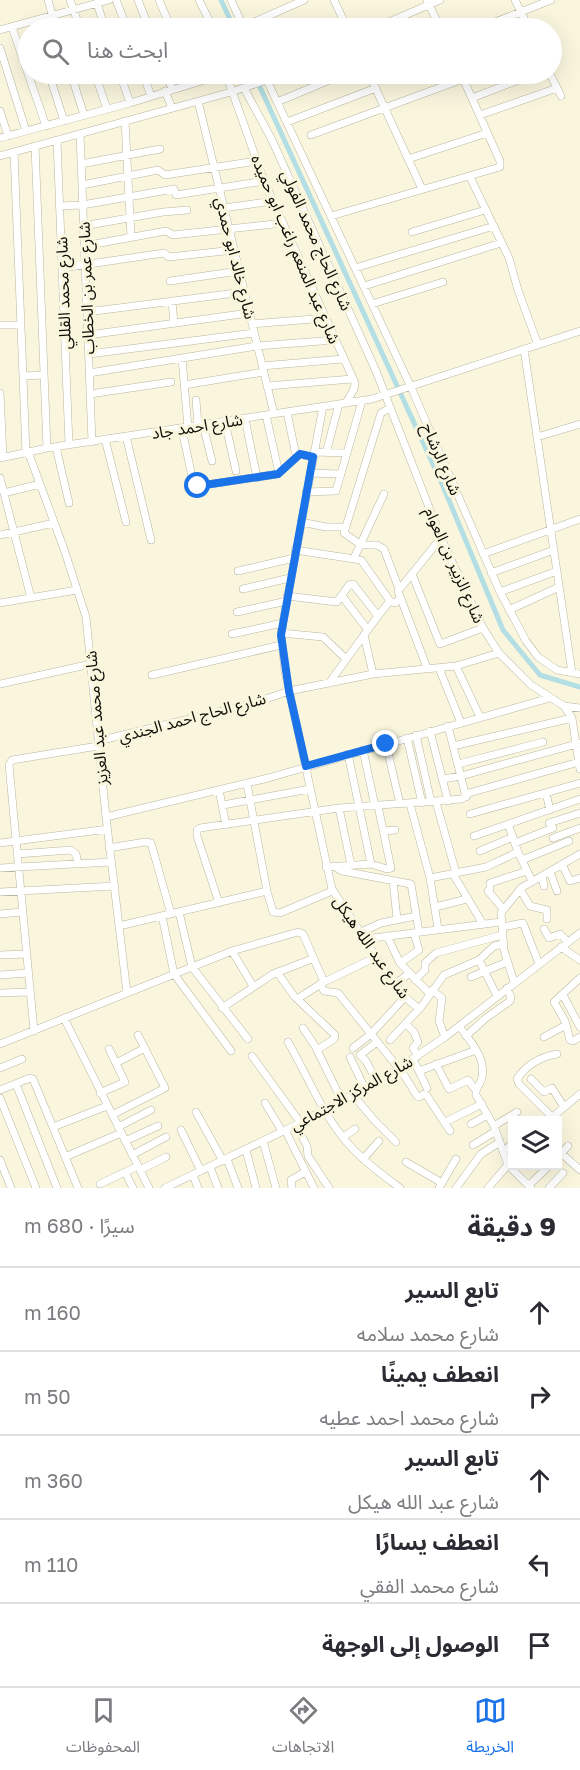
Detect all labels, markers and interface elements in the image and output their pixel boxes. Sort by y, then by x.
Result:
search box [18,18,562,84]
icon: search [39,35,72,68]
text: ابحث هنا [87,36,168,63]
street label: شارع عبد المنعم راغب ابو حميده [244,151,345,348]
street label: شارع الحاج محمد الفولي [274,167,357,315]
street label: شارع خالد ابو حمدي [208,195,261,322]
street label: شارع عمر بن الخطاب [74,221,101,355]
street label: شارع محمد القللي [51,236,78,350]
street label: شارع احمد جاد [150,409,244,446]
street label: شارع الرشاح [415,420,466,499]
route start [184,472,210,498]
street label: شارع الزبير بن العوام [418,504,490,627]
street label: شارع محمد عبد العزيز [80,650,115,787]
street label: شارع الحاج احمد الجندي [116,688,269,749]
route end [372,730,398,756]
street label: شارع عبد الله هيكل [327,892,415,1004]
street label: شارع المركز الاجتماعي [286,1051,417,1138]
map controls [508,1116,562,1170]
button: layers [508,1116,562,1170]
text: 9 دقيقة [468,1211,556,1242]
text: سيرًا · 680 m [24,1213,135,1237]
text: تابع السير [405,1276,499,1303]
icon: ahead [523,1296,556,1329]
text: 160 m [24,1300,81,1324]
text: شارع محمد سلامه [357,1321,499,1345]
text: انعطف يمينًا [381,1360,499,1387]
icon: right [523,1380,556,1413]
text: 50 m [24,1384,71,1408]
text: شارع محمد احمد عطيه [319,1405,499,1429]
text: تابع السير [405,1444,499,1471]
icon: ahead [523,1464,556,1497]
text: 360 m [24,1468,83,1492]
text: شارع عبد الله هيكل [348,1489,499,1513]
text: انعطف يسارًا [375,1528,499,1555]
icon: left [523,1548,556,1581]
text: 110 m [24,1552,79,1576]
text: شارع محمد الفقي [360,1573,499,1597]
icon: arrive [523,1629,556,1662]
text: الوصول إلى الوجهة [322,1630,499,1657]
tab: المحفوظات [66,1694,140,1764]
tab: الاتجاهات [272,1694,334,1764]
tab: الخريطة [466,1694,514,1764]

